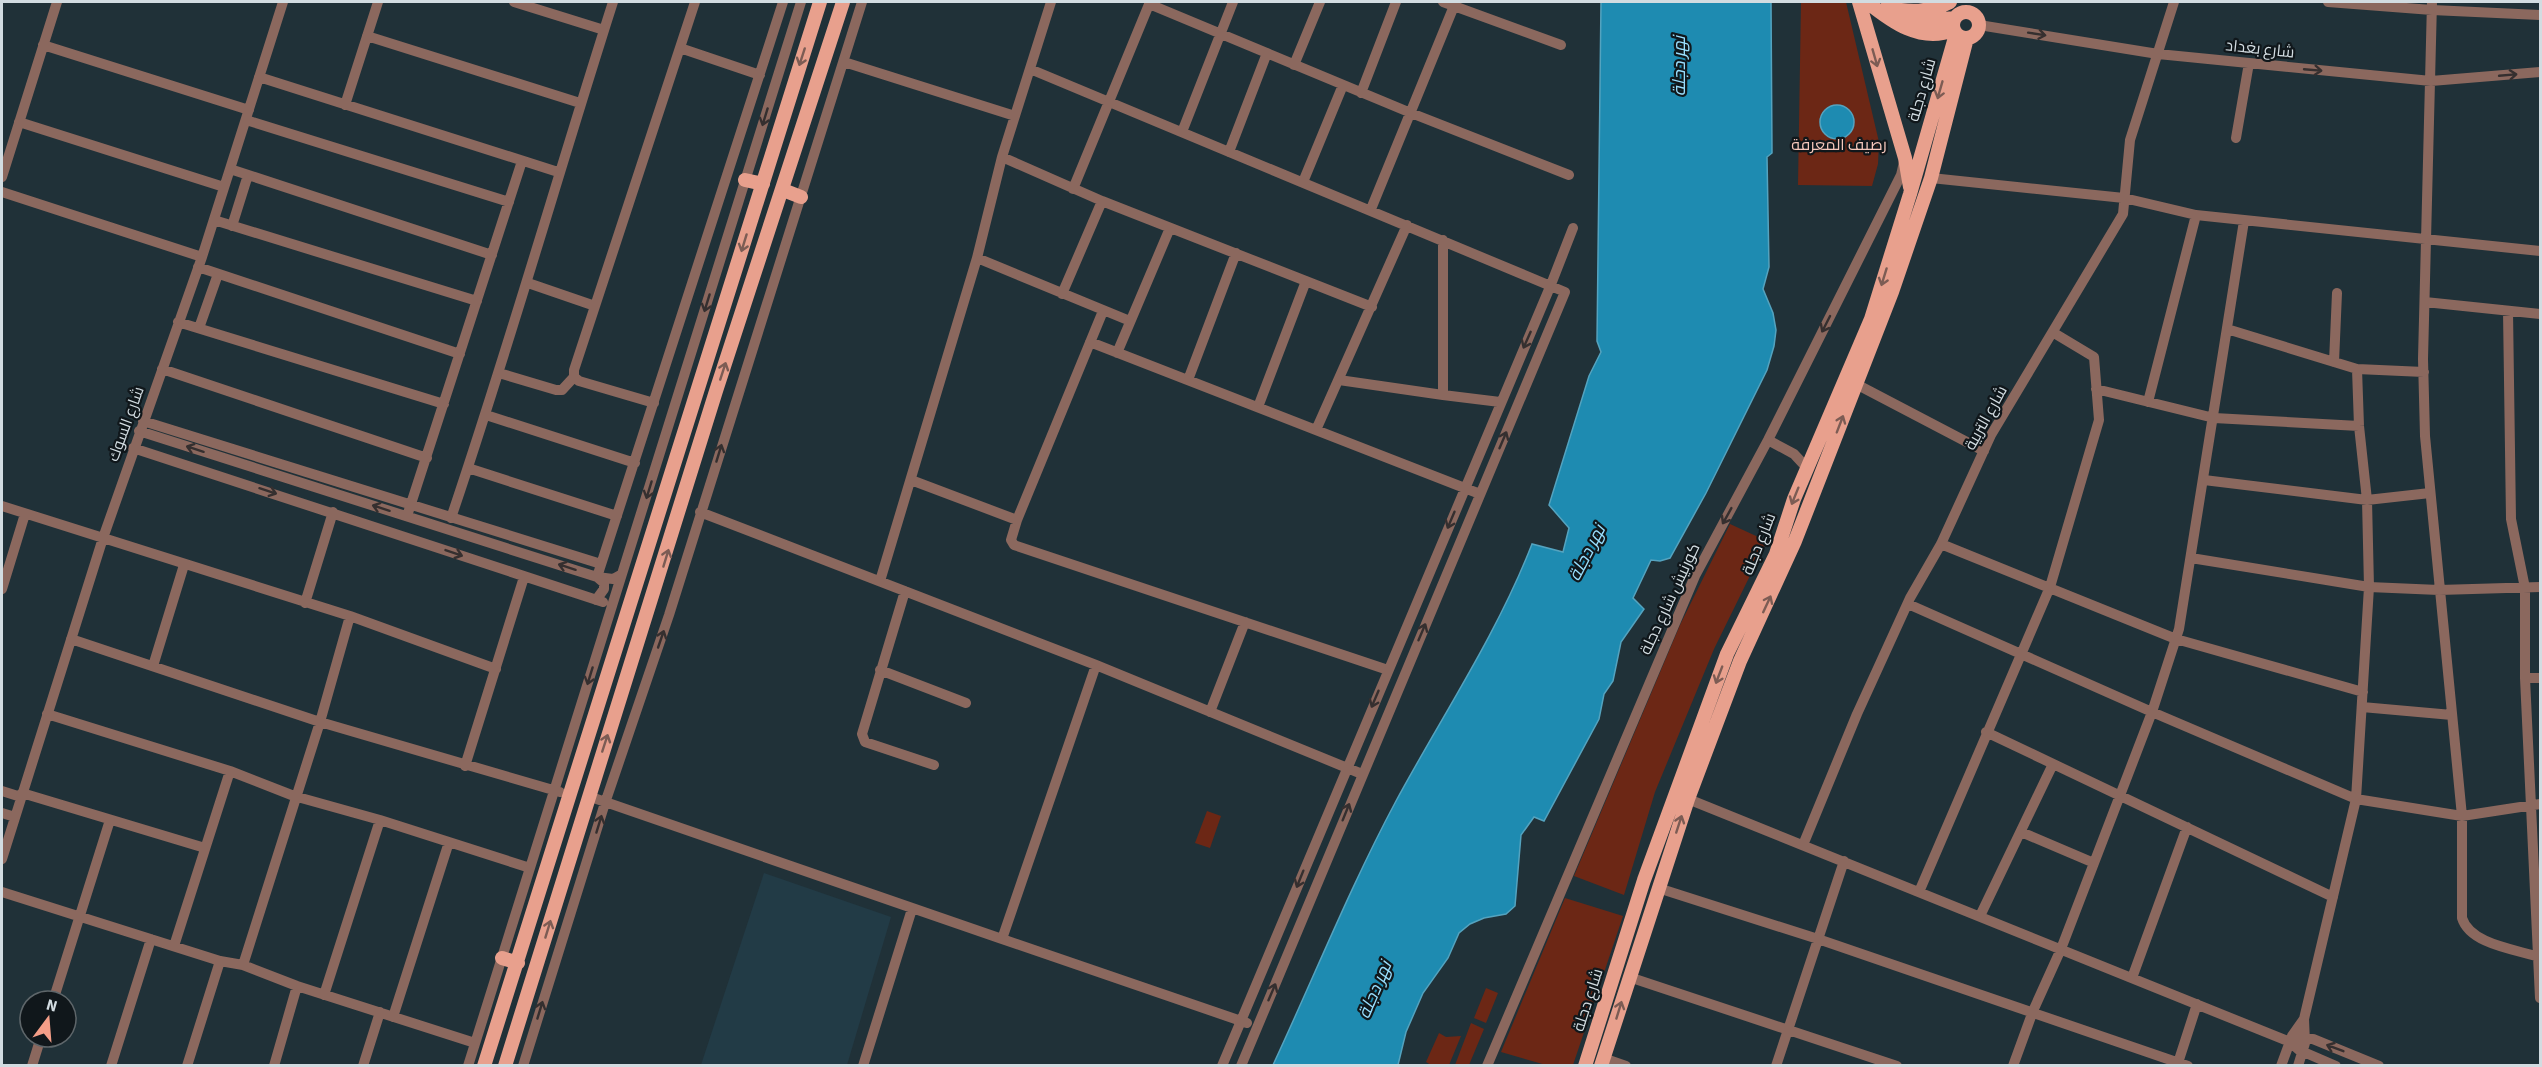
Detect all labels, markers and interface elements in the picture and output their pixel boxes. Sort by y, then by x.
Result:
one-way arrow [2026,29,2046,40]
water label: نهر دجلة [1667,34,1692,96]
street label: شارع بغداد [2224,34,2296,64]
one-way arrow [796,47,807,66]
one-way arrow [1870,48,1881,67]
street label: شارع دجلة [1902,56,1942,124]
one-way arrow [2303,65,2323,76]
one-way arrow [2497,69,2517,80]
one-way arrow [1933,80,1945,99]
one-way arrow [759,107,770,126]
park label: رصيف المعرفة [1791,134,1887,156]
one-way arrow [738,233,749,252]
one-way arrow [1878,267,1889,286]
one-way arrow [700,293,711,312]
one-way arrow [1820,315,1832,332]
one-way arrow [1521,331,1532,349]
one-way arrow [718,362,729,381]
street label: شارع التربية [1959,382,2013,454]
street label: شارع السوك [102,383,150,465]
one-way arrow [1836,415,1847,434]
one-way arrow [1498,431,1509,450]
one-way arrow [186,443,205,454]
one-way arrow [714,444,725,463]
one-way arrow [642,480,653,499]
one-way arrow [1789,486,1800,505]
one-way arrow [258,487,277,498]
one-way arrow [372,502,391,513]
one-way arrow [1721,507,1733,524]
one-way arrow [1445,510,1456,528]
street label: شارع دجلة [1737,510,1781,578]
water label: نهر دجلة [1562,519,1613,586]
street label: كورنيش شارع دجلة [1635,540,1705,658]
one-way arrow [444,548,463,559]
one-way arrow [661,549,672,568]
one-way arrow [558,561,577,572]
one-way arrow [1761,596,1773,614]
one-way arrow [1417,624,1428,642]
one-way arrow [656,630,667,649]
one-way arrow [1712,665,1723,684]
one-way arrow [584,666,595,685]
one-way arrow [1369,690,1380,708]
one-way arrow [601,734,612,753]
one-way arrow [1341,804,1352,822]
one-way arrow [594,815,605,834]
one-way arrow [1675,815,1686,834]
one-way arrow [1294,870,1305,888]
one-way arrow [543,920,554,939]
water label: نهر دجلة [1352,955,1399,1023]
street label: شارع دجلة [1568,966,1608,1034]
one-way arrow [1267,984,1278,1002]
north arrow [18,989,78,1049]
text: N [44,994,60,1018]
one-way arrow [535,1001,546,1020]
one-way arrow [1614,1001,1625,1020]
one-way arrow [2326,1042,2344,1053]

